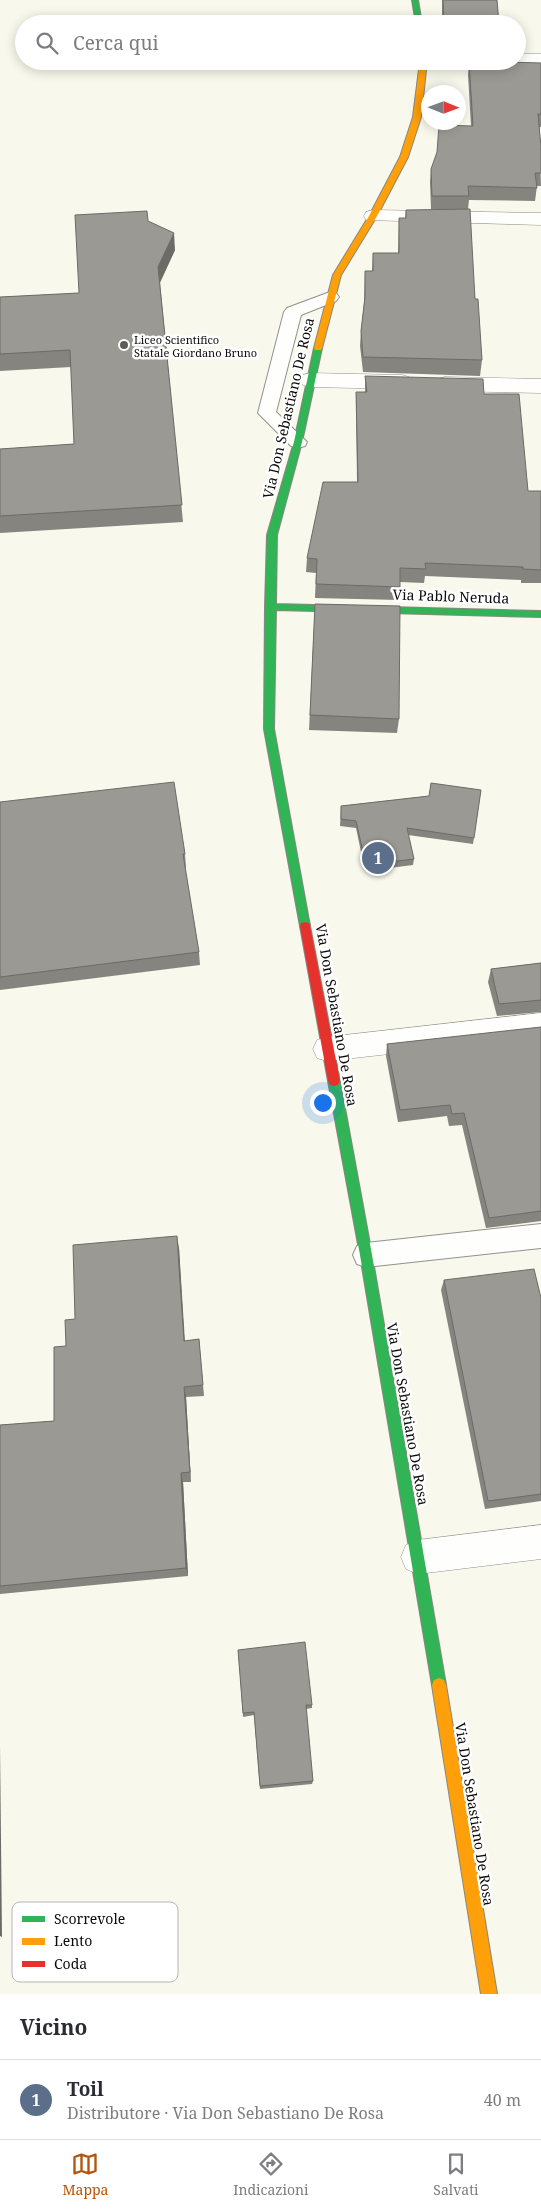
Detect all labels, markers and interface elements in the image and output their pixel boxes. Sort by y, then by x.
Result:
search box [15,15,526,70]
icon: search [33,29,61,57]
text: Cerca qui [73,30,159,56]
north arrow [421,85,466,130]
street label: Via Don Sebastiano De Rosa [258,316,318,500]
place label: Liceo Scientifico Statale Giordano Bruno [134,332,257,360]
marker: Liceo Scientifico Statale Giordano Bruno [118,339,130,351]
street label: Via Pablo Neruda [392,584,510,608]
pin: 1 [362,839,394,877]
street label: Via Don Sebastiano De Rosa [312,922,362,1108]
your location [310,1090,336,1116]
street label: Via Don Sebastiano De Rosa [383,1321,433,1507]
street label: Via Don Sebastiano De Rosa [451,1721,499,1907]
legend [12,1902,178,1982]
text: Scorrevole [54,1909,125,1928]
text: Lento [54,1931,92,1950]
text: Coda [54,1954,87,1973]
text: Vicino [20,2013,87,2041]
text: Toil [67,2076,104,2102]
text: 1 [31,2089,41,2111]
text: 40 m [484,2089,521,2111]
text: Distributore · Via Don Sebastiano De Rosa [67,2102,384,2124]
tab: Mappa [62,2150,108,2199]
tab: Indicazioni [233,2150,309,2199]
tab: Salvati [433,2150,479,2199]

